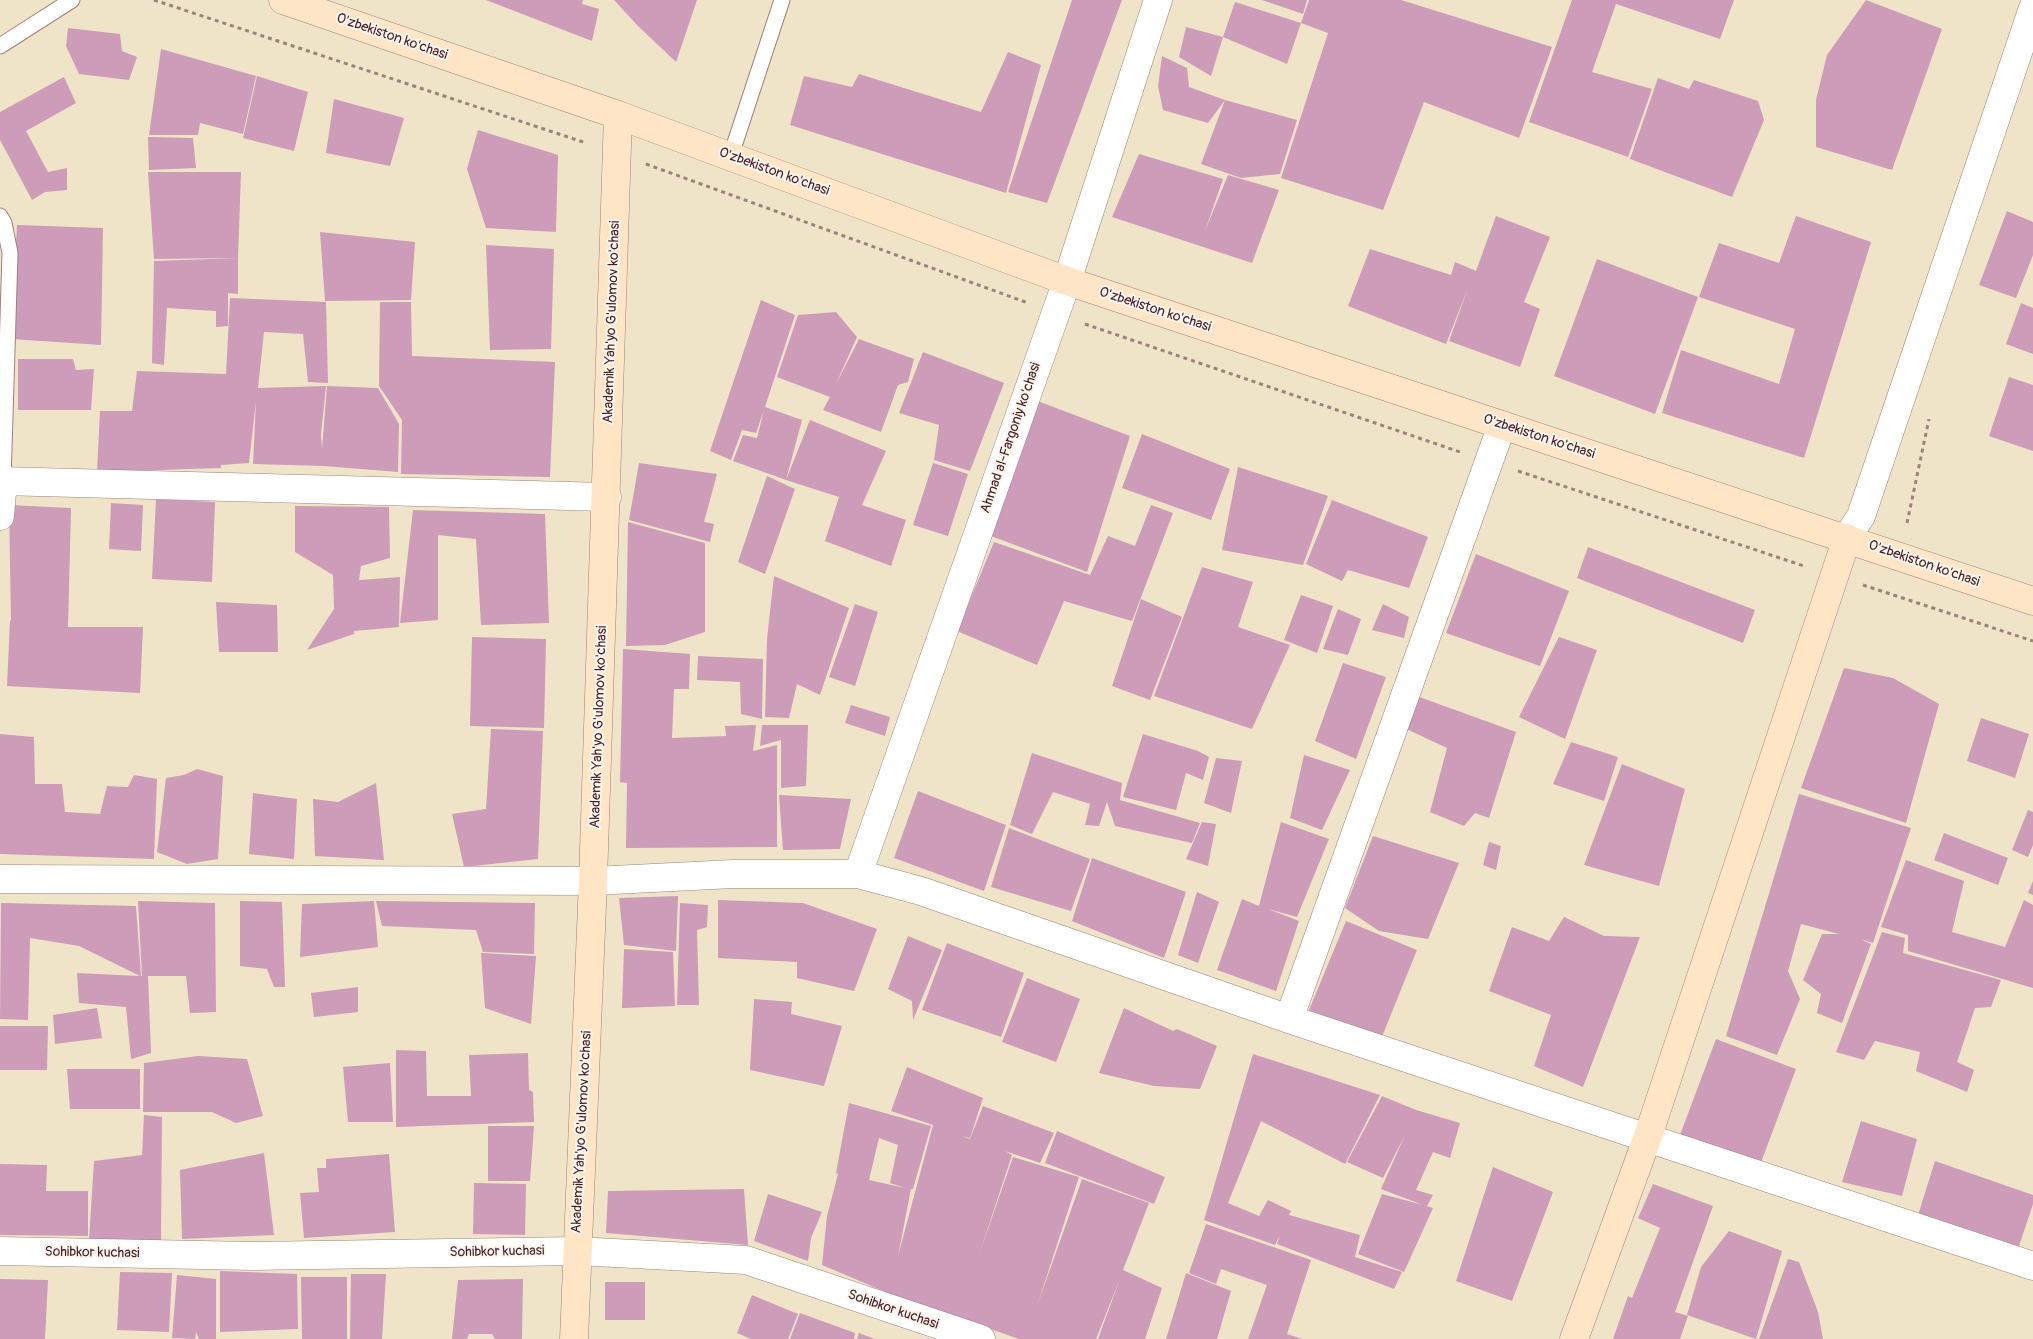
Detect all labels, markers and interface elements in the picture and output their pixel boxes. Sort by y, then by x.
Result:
street label: O'zbekiston ko'chasi [334,10,450,64]
street label: O'zbekiston ko'chasi [716,144,832,200]
street label: Akademik Yah'yo G'ulomov ko'chasi [600,220,624,424]
street label: O'zbekiston ko'chasi [1097,284,1213,336]
street label: Ahmad al-Fargoniy ko'chasi [977,360,1045,516]
street label: O'zbekiston ko'chasi [1481,411,1597,463]
street label: O'zbekiston ko'chasi [1866,537,1982,591]
street label: Akademik Yah'yo G'ulomov ko'chasi [587,625,611,829]
street label: Akademik Yah'yo G'ulomov ko'chasi [568,1030,596,1234]
street label: Sohibkor kuchasi [449,1243,545,1261]
street label: Sohibkor kuchasi [44,1244,140,1262]
street label: Sohibkor kuchasi [845,1287,941,1333]

